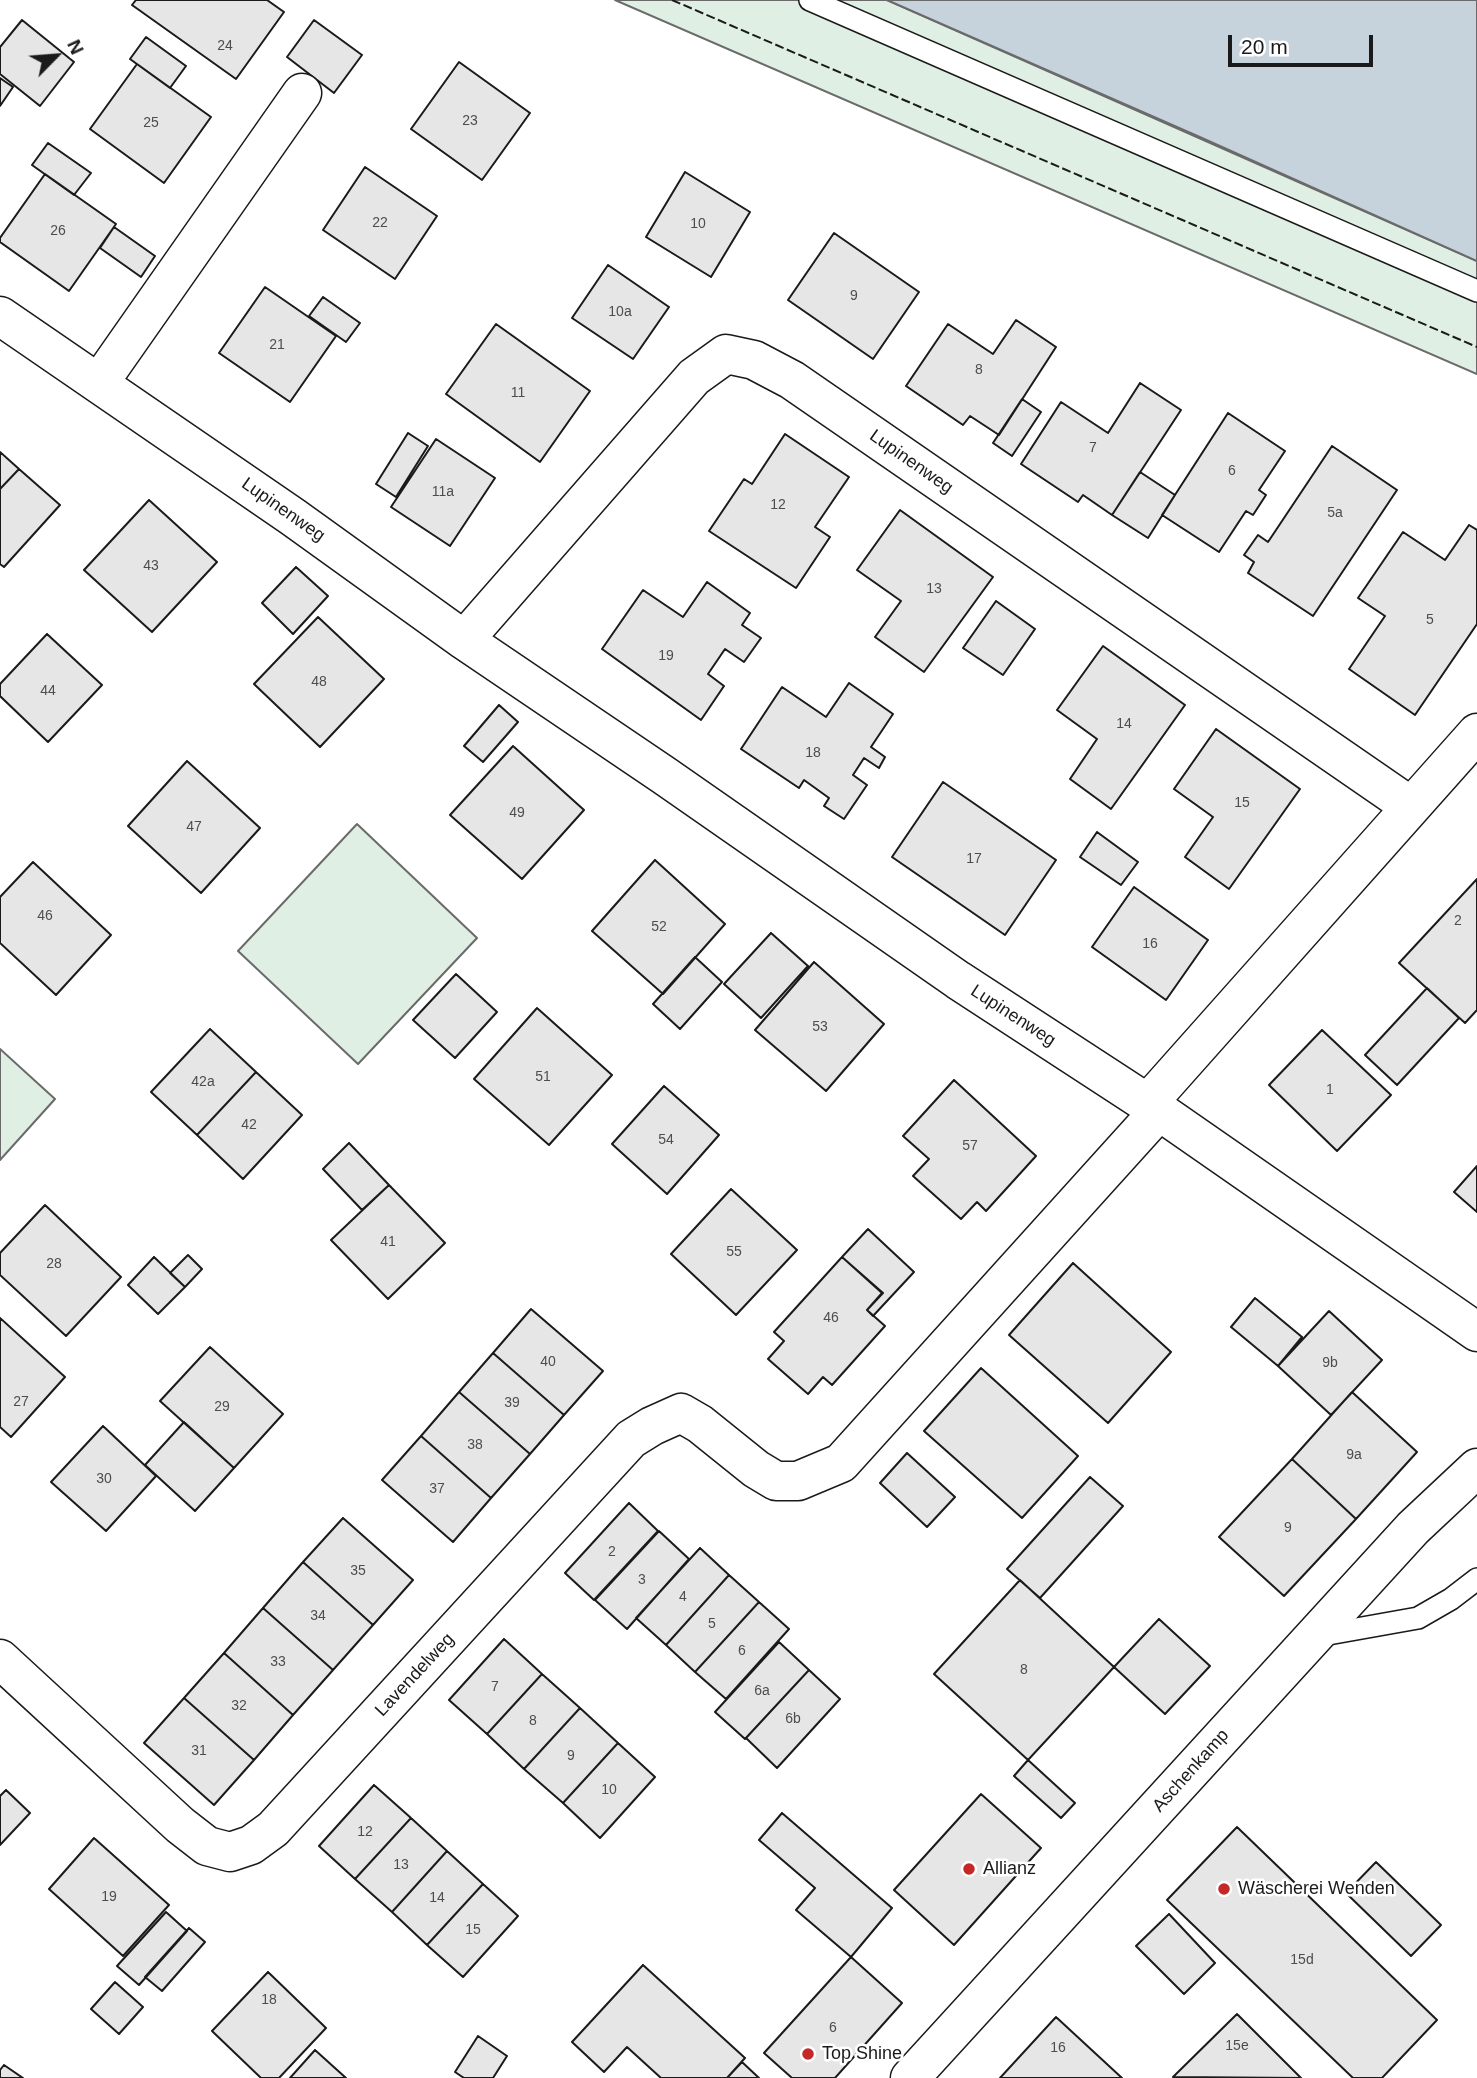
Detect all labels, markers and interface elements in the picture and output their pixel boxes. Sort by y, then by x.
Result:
north arrow [21,21,91,91]
scale bar [1232,21,1377,65]
text: 20 m [1241,35,1288,58]
text: N [63,36,88,58]
house number: 24 [217,38,233,54]
house number: 23 [462,113,478,129]
house number: 25 [143,115,159,131]
house number: 22 [372,215,388,231]
house number: 10 [690,216,706,232]
house number: 26 [50,223,66,239]
house number: 9 [850,288,858,304]
house number: 10a [608,304,632,320]
house number: 21 [269,337,285,353]
house number: 8 [975,362,983,378]
house number: 11 [511,385,525,401]
street label: Lupinenweg [865,425,957,499]
house number: 7 [1089,440,1097,456]
house number: 6 [1228,463,1236,479]
street label: Lupinenweg [237,473,329,547]
house number: 11a [432,484,454,500]
house number: 12 [770,497,786,513]
house number: 5a [1327,505,1343,521]
house number: 43 [143,558,159,574]
house number: 13 [926,581,942,597]
house number: 5 [1426,612,1434,628]
house number: 19 [658,648,674,664]
house number: 48 [311,674,327,690]
house number: 44 [40,683,56,699]
house number: 14 [1116,716,1132,732]
house number: 18 [805,745,821,761]
house number: 15 [1234,795,1250,811]
house number: 49 [509,805,525,821]
house number: 47 [186,819,202,835]
house number: 17 [966,851,982,867]
house number: 46 [37,908,53,924]
house number: 2 [1454,913,1462,929]
house number: 52 [651,919,667,935]
house number: 16 [1142,936,1158,952]
street label: Lupinenweg [966,981,1060,1051]
house number: 53 [812,1019,828,1035]
house number: 51 [535,1069,551,1085]
house number: 42a [191,1074,215,1090]
house number: 1 [1326,1082,1334,1098]
house number: 42 [241,1117,257,1133]
house number: 54 [658,1132,674,1148]
house number: 57 [962,1138,978,1154]
house number: 41 [380,1234,396,1250]
house number: 55 [726,1244,742,1260]
house number: 28 [46,1256,62,1272]
house number: 46 [823,1310,839,1326]
house number: 40 [540,1354,556,1370]
house number: 9b [1322,1355,1338,1371]
house number: 27 [13,1394,29,1410]
house number: 39 [504,1395,520,1411]
house number: 29 [214,1399,230,1415]
house number: 38 [467,1437,483,1453]
house number: 9a [1346,1447,1362,1463]
house number: 30 [96,1471,112,1487]
house number: 37 [429,1481,445,1497]
house number: 9 [1284,1520,1292,1536]
house number: 2 [608,1544,616,1560]
house number: 35 [350,1563,366,1579]
house number: 3 [638,1572,646,1588]
house number: 4 [679,1589,687,1605]
house number: 34 [310,1608,326,1624]
house number: 5 [708,1616,716,1632]
street label: Lavendelweg [371,1629,459,1721]
house number: 6 [738,1643,746,1659]
house number: 33 [270,1654,286,1670]
house number: 8 [1020,1662,1028,1678]
house number: 7 [491,1679,499,1695]
house number: 6a [754,1683,770,1699]
house number: 32 [231,1698,247,1714]
house number: 6b [785,1711,801,1727]
house number: 8 [529,1713,537,1729]
street label: Aschenkamp [1148,1725,1234,1817]
house number: 31 [191,1743,207,1759]
house number: 9 [567,1748,575,1764]
house number: 10 [601,1782,617,1798]
house number: 12 [357,1824,373,1840]
house number: 13 [393,1857,409,1873]
place label: Allianz [983,1858,1036,1880]
marker: Allianz [961,1861,977,1877]
place label: Wäscherei Wenden [1238,1878,1395,1900]
marker: Wäscherei Wenden [1216,1881,1232,1897]
house number: 19 [101,1889,117,1905]
house number: 14 [429,1890,445,1906]
house number: 15 [465,1922,481,1938]
house number: 15d [1290,1952,1314,1968]
house number: 18 [261,1992,277,2008]
house number: 6 [829,2020,837,2036]
house number: 15e [1225,2038,1249,2054]
house number: 16 [1050,2040,1066,2056]
place label: Top Shine [822,2043,902,2065]
marker: Top Shine [800,2046,816,2062]

